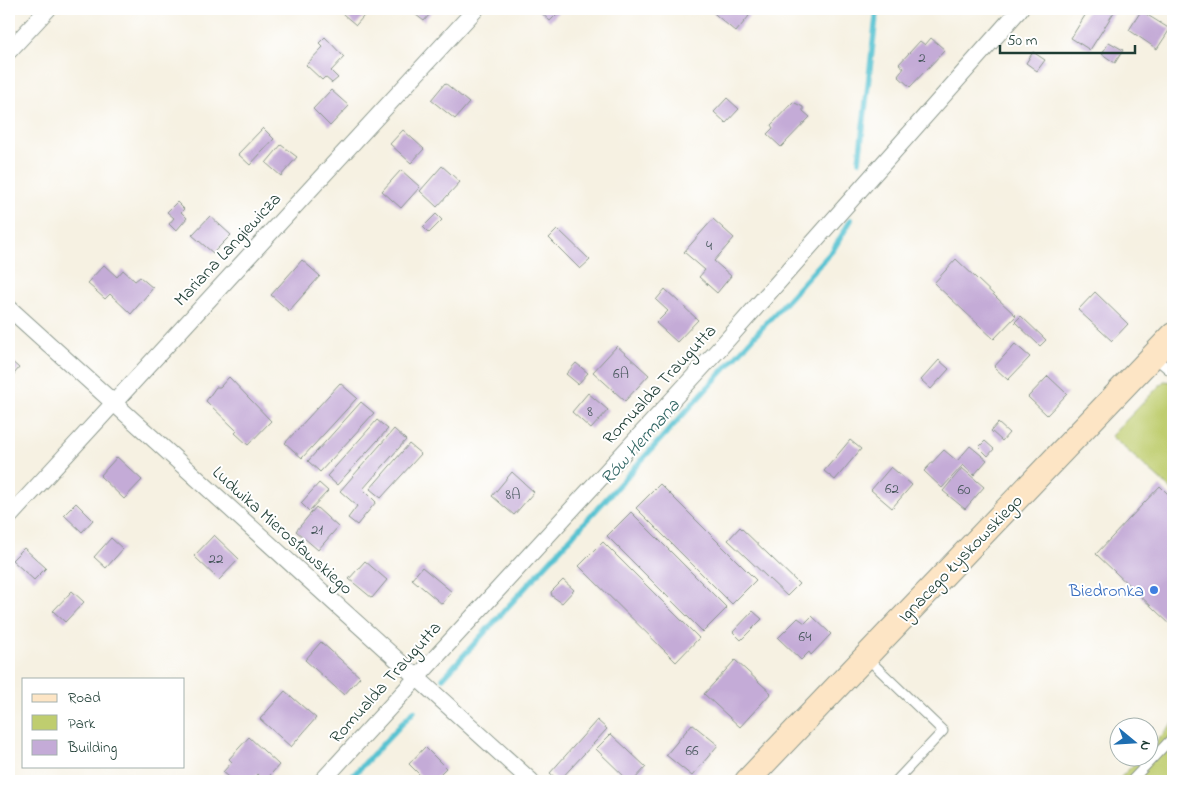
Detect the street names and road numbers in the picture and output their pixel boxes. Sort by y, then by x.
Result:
street label: Mariana Langiewicza [169,188,289,314]
street label: Romualda Traugutta [598,319,724,452]
street label: Ludwika Mierosławskiego [205,461,358,603]
street label: Ignacego Łyskowskiego [893,489,1030,630]
street label: Romualda Traugutta [324,616,449,751]

